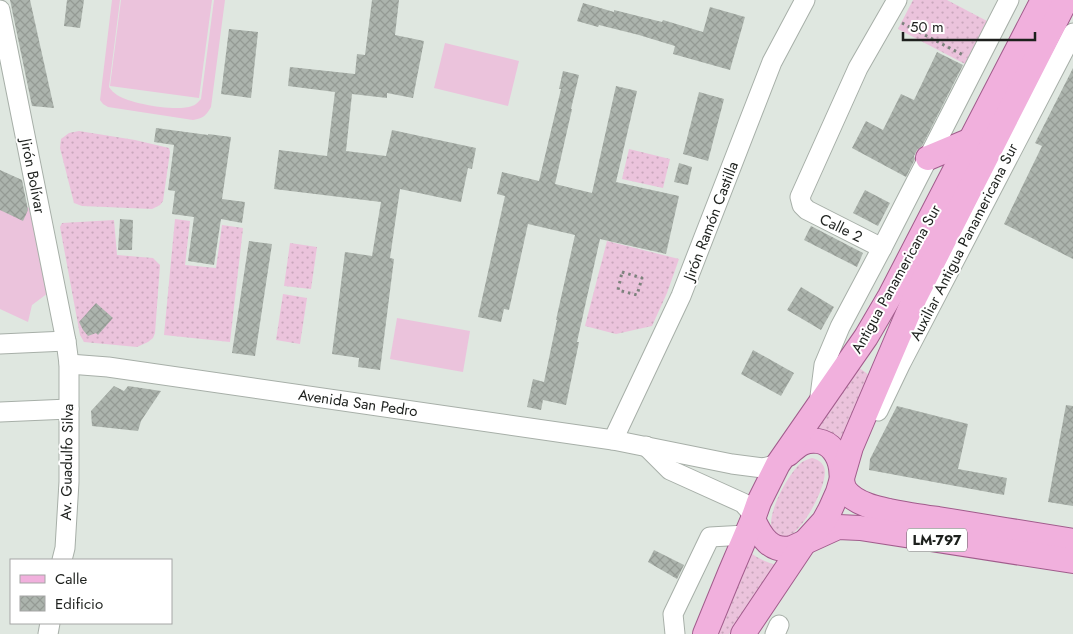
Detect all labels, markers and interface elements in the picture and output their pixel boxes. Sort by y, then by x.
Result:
scale bar [903,10,1036,42]
text: 50 m [910,16,944,38]
street label: Jirón Bolívar [15,135,51,216]
street label: Auxiliar Antigua Panamericana Sur [904,139,1024,345]
street label: Jirón Ramón Castilla [677,158,744,286]
street label: Antigua Panamericana Sur [846,200,947,357]
street label: Calle 2 [816,208,866,248]
street label: Avenida San Pedro [297,384,419,422]
street label: Av. Guadulfo Silva [55,403,79,521]
road number: LM-797 [907,528,967,552]
legend [10,559,172,624]
text: Calle [55,568,87,590]
text: Edificio [55,593,103,615]

